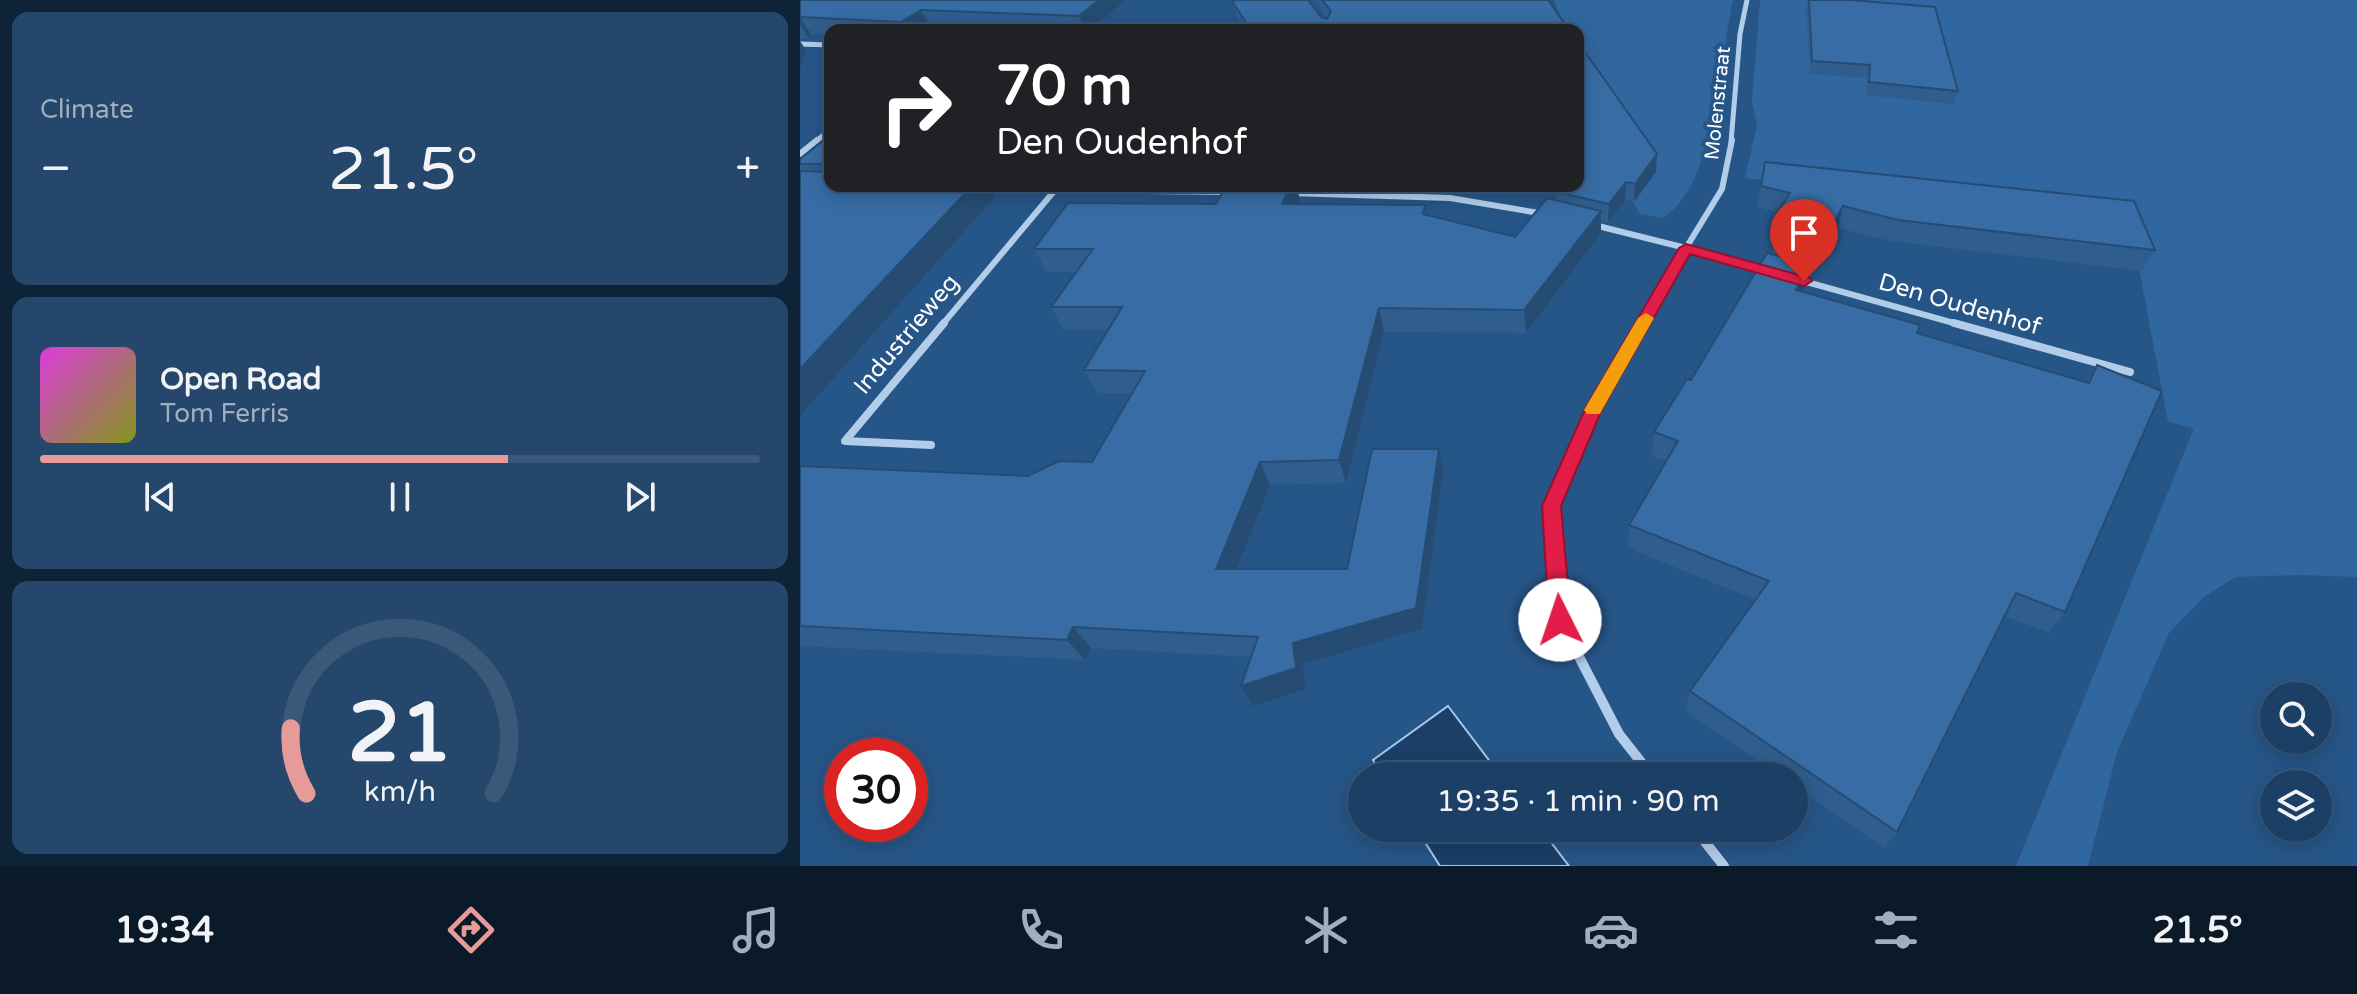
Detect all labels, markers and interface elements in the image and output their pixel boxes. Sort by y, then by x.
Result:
street label: Molenstraat [1700,45,1736,161]
text: 70 m [996,53,1132,120]
icon: right [864,56,968,160]
text: Climate [40,94,134,125]
text: Den Oudenhof [996,121,1247,164]
text: 21.5° [328,134,478,206]
text: − [40,143,71,196]
text: + [735,143,760,196]
pin [1770,199,1838,281]
icon: arrive [1782,211,1826,255]
street label: Den Oudenhof [1875,267,2045,342]
street label: Industrieweg [848,268,965,400]
text: Open Road [160,361,321,398]
text: Tom Ferris [160,398,289,429]
icon: previous [138,475,182,519]
icon: pause [378,475,422,519]
icon: next [618,475,662,519]
position arrow [1518,578,1602,662]
map controls [2260,682,2332,842]
button: search [2260,682,2332,754]
text: 21 [348,683,452,783]
speed limit sign: 30 [824,738,928,842]
button: layers [2260,770,2332,842]
text: km/h [364,775,436,809]
text: 19:35 · 1 min · 90 m [1437,783,1719,820]
icon: directions [443,902,499,958]
icon: music [728,902,784,958]
icon: phone [1013,902,1069,958]
icon: climate [1298,902,1354,958]
icon: car [1583,902,1639,958]
icon: filters [1868,902,1924,958]
text: 19:34 [114,909,214,952]
text: 21.5° [2152,909,2243,952]

